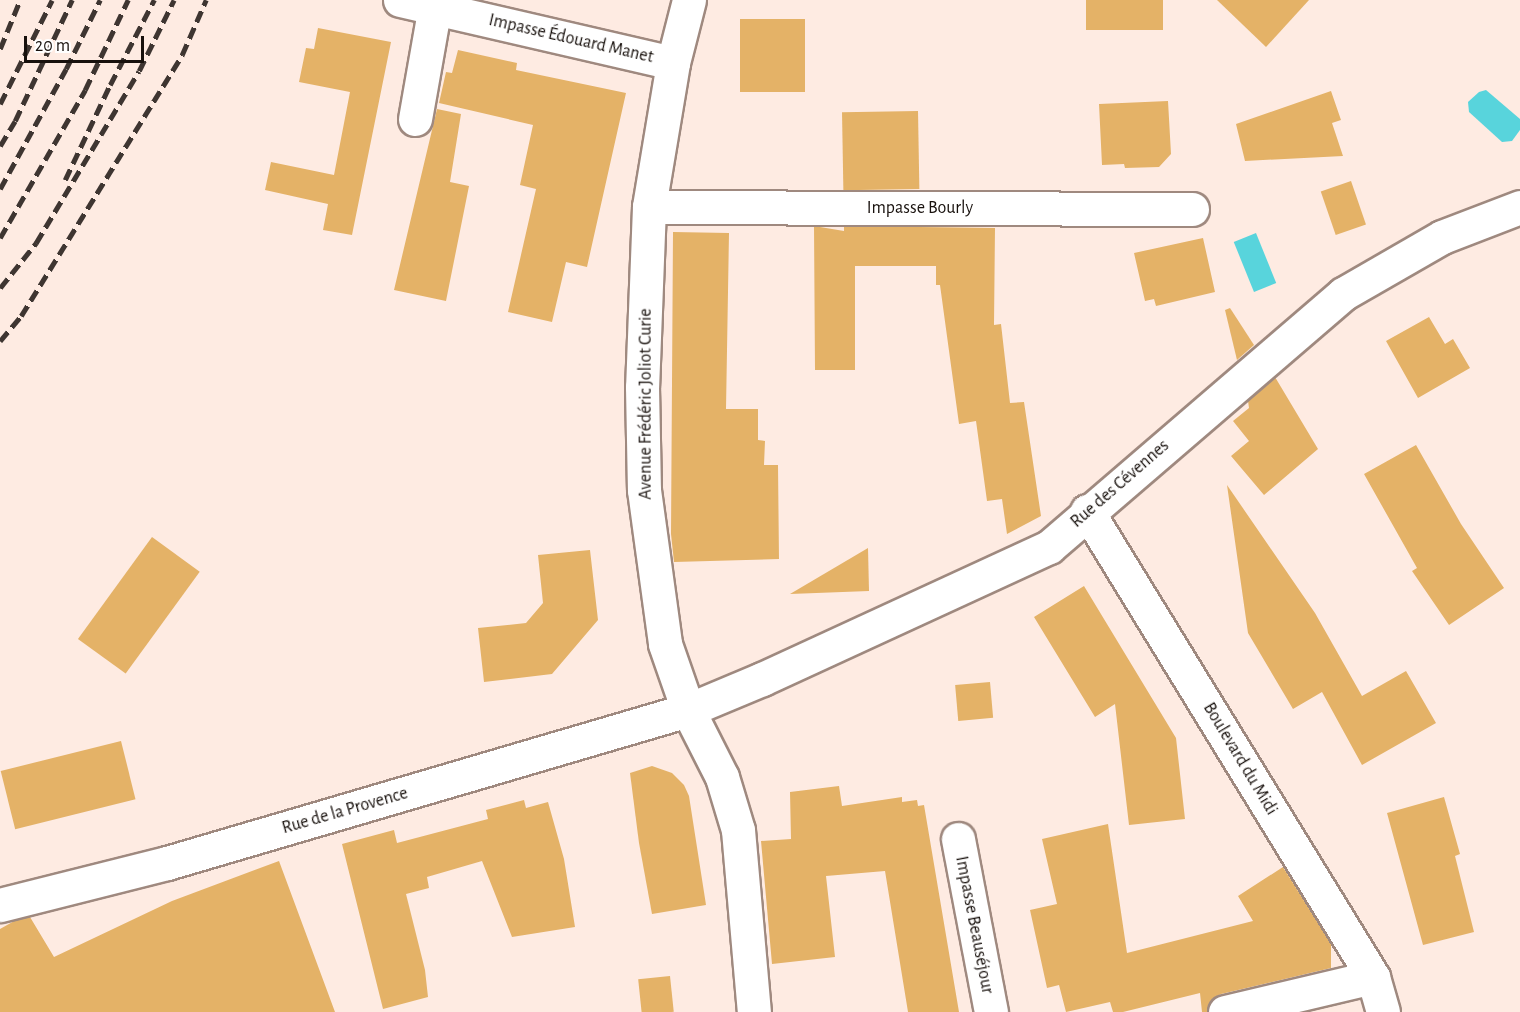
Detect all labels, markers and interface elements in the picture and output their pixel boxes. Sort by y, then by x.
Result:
street label: Impasse Édouard Manet [487,10,655,68]
scale bar [27,24,147,62]
text: 20 m [35,37,70,55]
street label: Impasse Bourly [867,197,973,219]
street label: Avenue Frédéric Joliot Curie [635,308,657,500]
street label: Rue des Cévennes [1066,435,1174,533]
street label: Boulevard du Midi [1198,699,1282,819]
street label: Rue de la Provence [280,783,410,839]
street label: Impasse Beauséjour [950,854,998,996]

